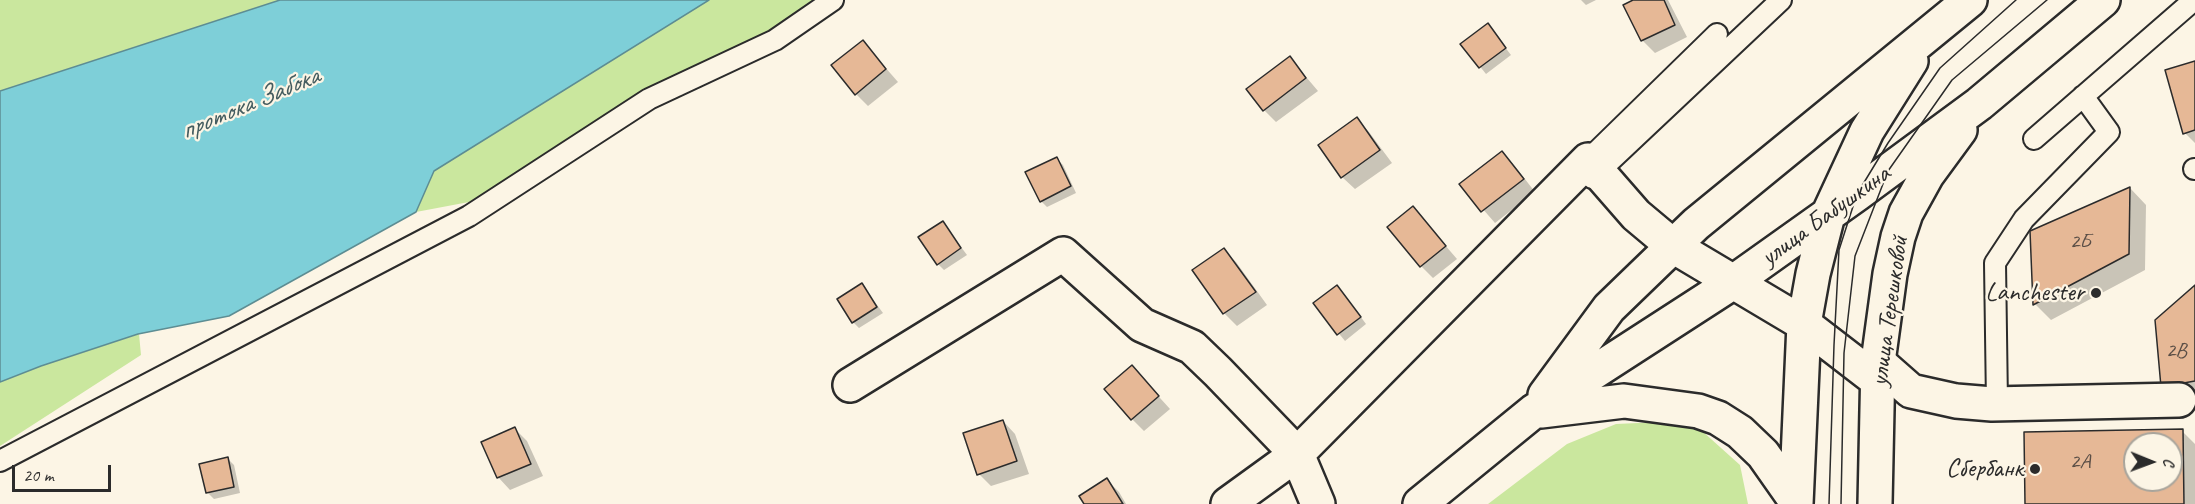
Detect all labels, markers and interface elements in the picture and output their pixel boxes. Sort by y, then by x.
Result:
water label: протока Забока [176,60,324,148]
street label: улица Бабушкина [1755,159,1897,273]
house number: 2Б [2069,229,2091,255]
street label: улица Терешковой [1864,234,1916,388]
place label: Lanchester [1985,277,2084,309]
marker: Lanchester [2089,286,2103,300]
house number: 2В [2165,338,2187,364]
north arrow [2123,432,2183,492]
house number: 2А [2070,449,2090,475]
scale bar [15,453,114,491]
place label: Сбербанк [1946,453,2023,485]
text: С [2159,458,2179,466]
marker: Сбербанк [2028,462,2042,476]
text: 20 m [23,464,54,486]

